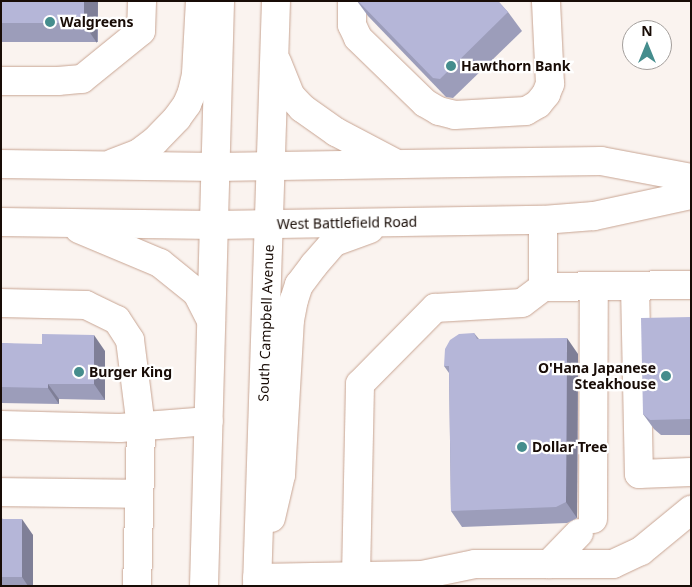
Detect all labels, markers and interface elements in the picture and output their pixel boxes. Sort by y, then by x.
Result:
place label: Walgreens [60,14,133,30]
marker: Walgreens [44,16,56,28]
north arrow [622,20,672,70]
text: N [641,21,653,40]
place label: Hawthorn Bank [461,58,570,74]
marker: Hawthorn Bank [445,60,457,72]
street label: West Battlefield Road [277,213,417,233]
street label: South Campbell Avenue [255,244,277,402]
place label: O'Hana Japanese Steakhouse [538,360,656,392]
place label: Burger King [89,364,172,380]
marker: Burger King [73,366,85,378]
marker: O'Hana Japanese Steakhouse [660,370,672,382]
place label: Dollar Tree [532,439,608,455]
marker: Dollar Tree [516,441,528,453]

